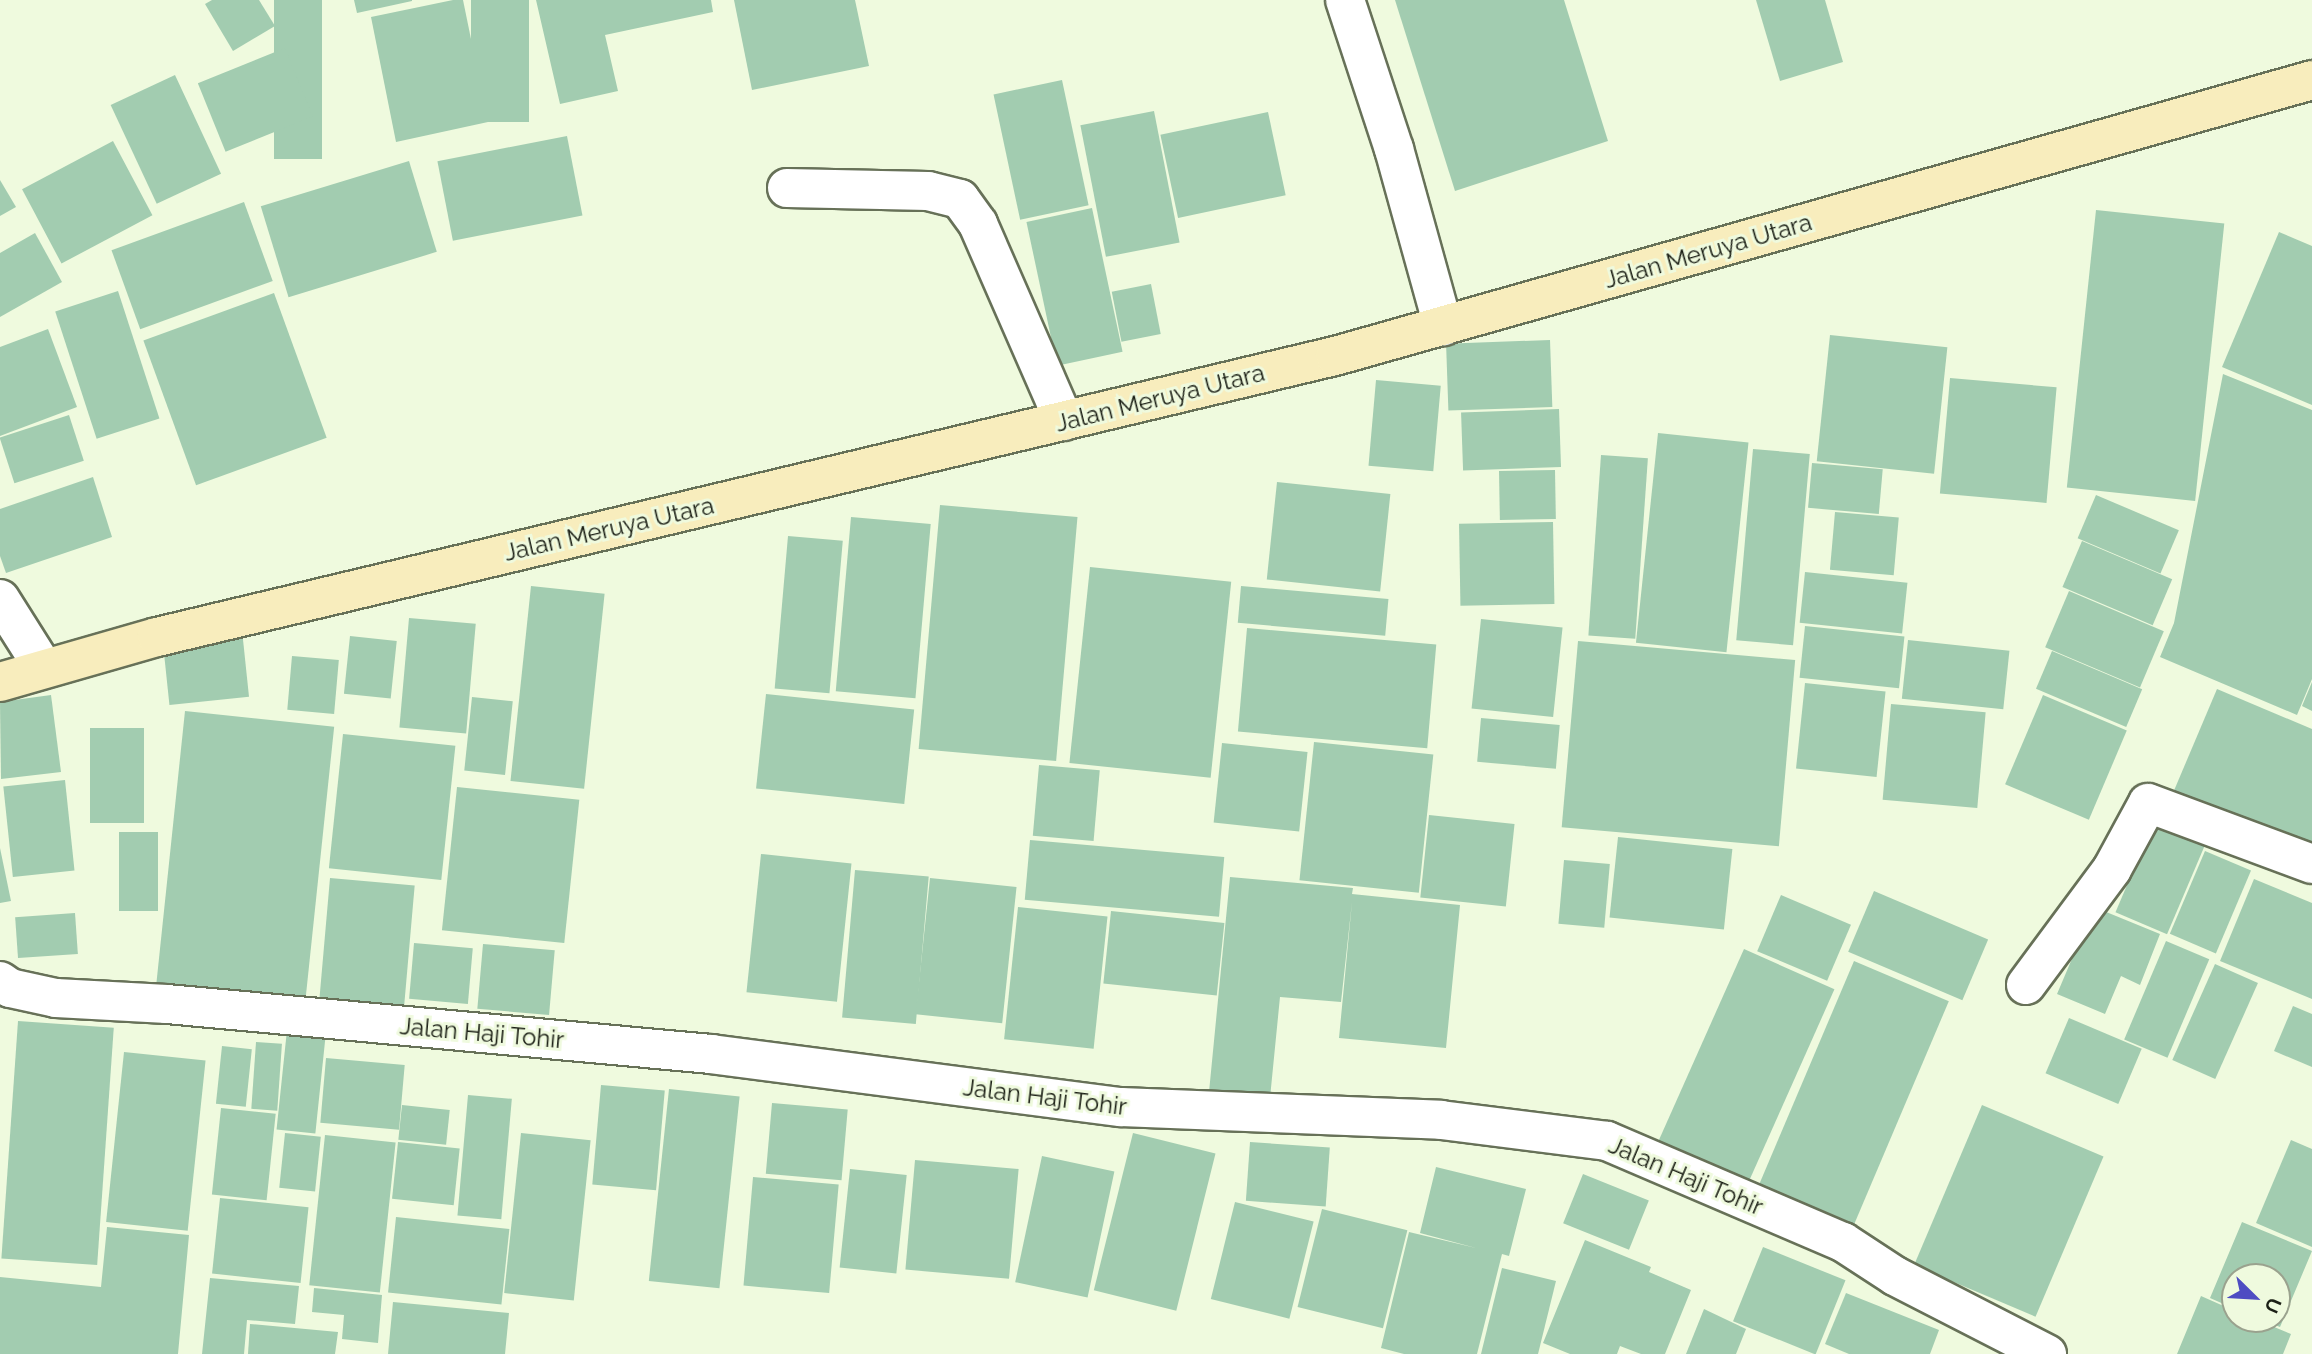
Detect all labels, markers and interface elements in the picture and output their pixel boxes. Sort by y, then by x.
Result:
street label: Jalan Meruya Utara [1601,208,1815,294]
street label: Jalan Meruya Utara [1053,358,1267,438]
street label: Jalan Meruya Utara [501,491,717,567]
street label: Jalan Haji Tohir [398,1011,566,1055]
street label: Jalan Haji Tohir [961,1073,1129,1121]
street label: Jalan Haji Tohir [1604,1130,1768,1222]
north arrow [2221,1263,2291,1333]
text: U [2260,1295,2286,1317]

